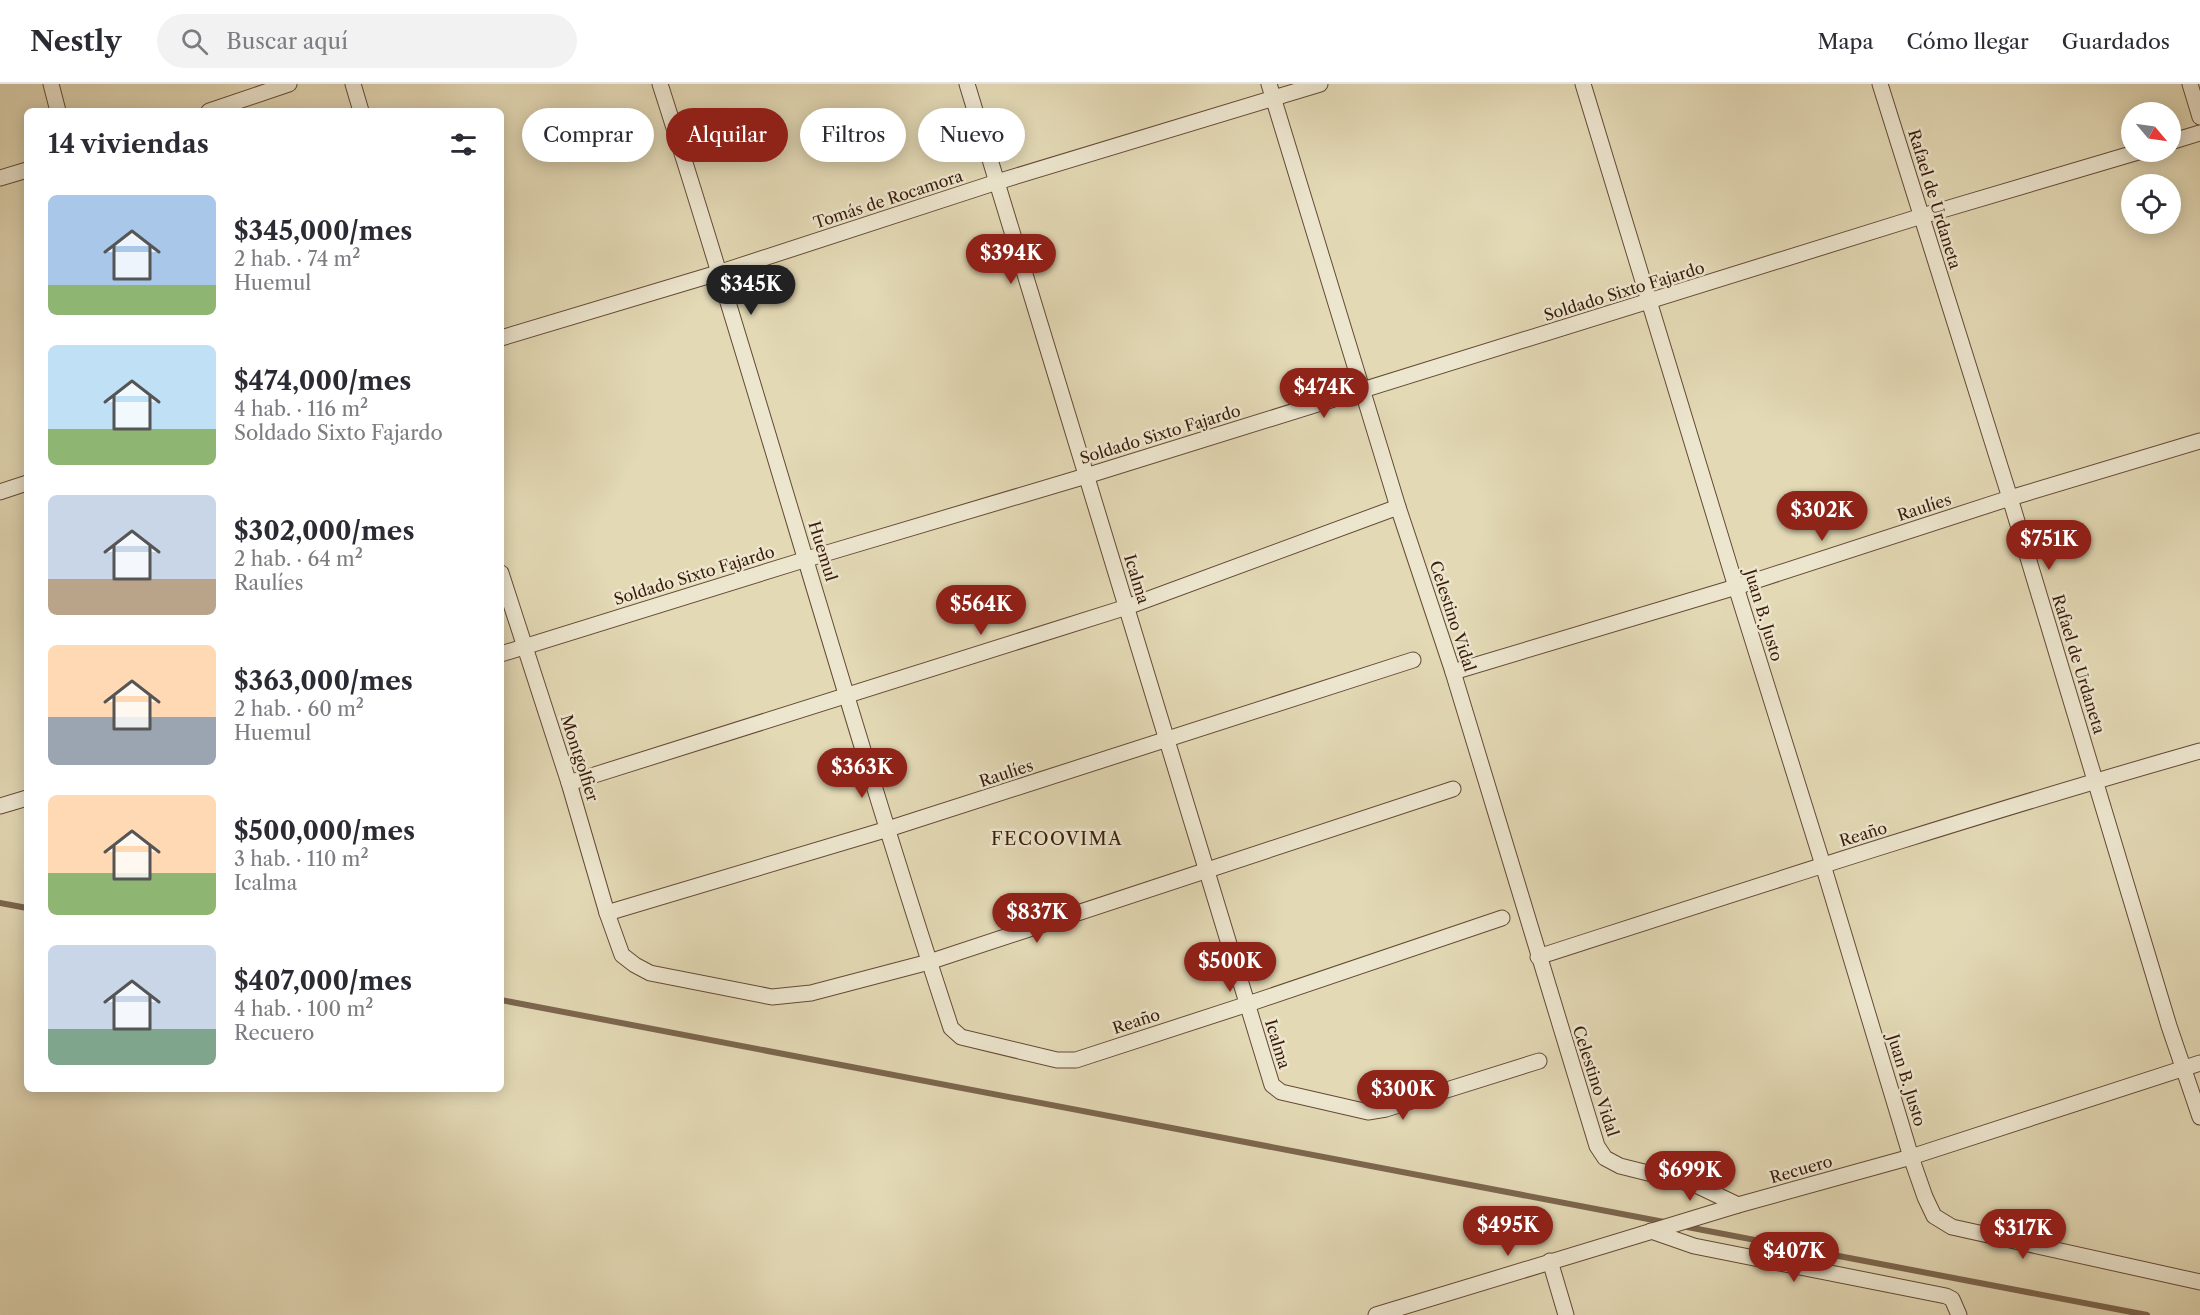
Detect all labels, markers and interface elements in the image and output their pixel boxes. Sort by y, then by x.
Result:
search box [157,14,577,68]
text: Nestly [30,24,121,58]
icon: search [178,25,211,58]
text: Buscar aquí [226,28,348,55]
text: Mapa [1817,29,1874,54]
text: Cómo llegar [1907,29,2029,54]
text: Guardados [2062,29,2170,54]
north arrow [2121,102,2181,162]
map controls [2121,102,2181,234]
chip: Comprar [522,108,654,162]
chip: Alquilar [666,108,788,162]
chip: Filtros [800,108,906,162]
chip: Nuevo [918,108,1025,162]
street label: Rafael de Urdaneta [1904,127,1966,272]
text: 14 viviendas [48,128,209,160]
icon: filters [447,128,480,161]
street label: Tomás de Rocamora [811,165,966,233]
button: locate [2121,174,2181,234]
text: $345,000/mes [234,215,412,247]
icon: home [96,219,168,291]
pin: $394K [969,234,1053,285]
text: $394K [980,241,1042,265]
text: 2 hab. · 74 m² [234,247,360,271]
street label: Soldado Sixto Fajardo [1541,257,1707,325]
pin: $345K [709,265,793,316]
text: Huemul [234,271,311,295]
text: $345K [720,272,782,296]
text: $474,000/mes [234,365,411,397]
pin: $474K [1282,368,1366,419]
icon: home [96,369,168,441]
text: $474K [1294,375,1354,399]
text: 4 hab. · 116 m² [234,397,368,421]
street label: Soldado Sixto Fajardo [1077,400,1243,468]
text: Soldado Sixto Fajardo [234,421,443,445]
street label: Raulíes [1894,489,1954,525]
pin: $302K [1780,491,1864,542]
text: $302K [1791,498,1854,522]
text: $302,000/mes [234,515,414,547]
icon: home [96,519,168,591]
street label: Huemul [804,519,842,584]
pin: $751K [2007,520,2091,571]
text: $751K [2020,527,2078,551]
street label: Soldado Sixto Fajardo [611,541,777,609]
text: 2 hab. · 64 m² [234,547,363,571]
street label: Icalma [1120,552,1154,607]
street label: Celestino Vidal [1426,558,1480,674]
street label: Juan B. Justo [1740,564,1788,664]
text: Raulíes [234,571,303,595]
pin: $564K [939,585,1023,636]
text: $564K [950,592,1012,616]
street label: Rafael de Urdaneta [2048,592,2110,737]
text: $363,000/mes [234,665,413,697]
icon: home [96,669,168,741]
text: 2 hab. · 60 m² [234,697,364,721]
street label: Montgolfier [557,712,603,804]
text: Huemul [234,721,311,745]
pin: $363K [820,748,904,799]
text: $363K [831,755,893,779]
street label: Raulíes [976,755,1036,791]
text: $500,000/mes [234,815,415,847]
street label: Reaño [1837,817,1889,851]
icon: home [96,819,168,891]
district label: FECOOVIMA [991,828,1123,850]
text: 3 hab. · 110 m² [234,847,369,871]
text: Icalma [234,871,297,895]
pin: $837K [995,893,1079,944]
text: $837K [1006,900,1068,924]
pin: $500K [1188,942,1272,993]
text: $500K [1198,949,1262,973]
text: $407,000/mes [234,965,412,997]
icon: home [96,969,168,1041]
text: 4 hab. · 100 m² [234,997,373,1021]
street label: Reaño [1110,1004,1162,1038]
street label: Icalma [1261,1017,1295,1072]
text: Recuero [234,1021,314,1045]
street label: Celestino Vidal [1569,1023,1623,1139]
street label: Juan B. Justo [1883,1029,1931,1129]
pin: $300K [1361,1070,1445,1121]
text: $300K [1371,1077,1435,1101]
street label: Recuero [1767,1150,1835,1187]
pin: $699K [1648,1151,1732,1202]
text: $699K [1659,1158,1721,1182]
pin: $495K [1466,1206,1550,1257]
pin: $317K [1981,1209,2065,1260]
text: $495K [1477,1213,1539,1237]
text: $317K [1994,1216,2052,1240]
pin: $407K [1752,1232,1836,1283]
text: $407K [1763,1239,1825,1263]

